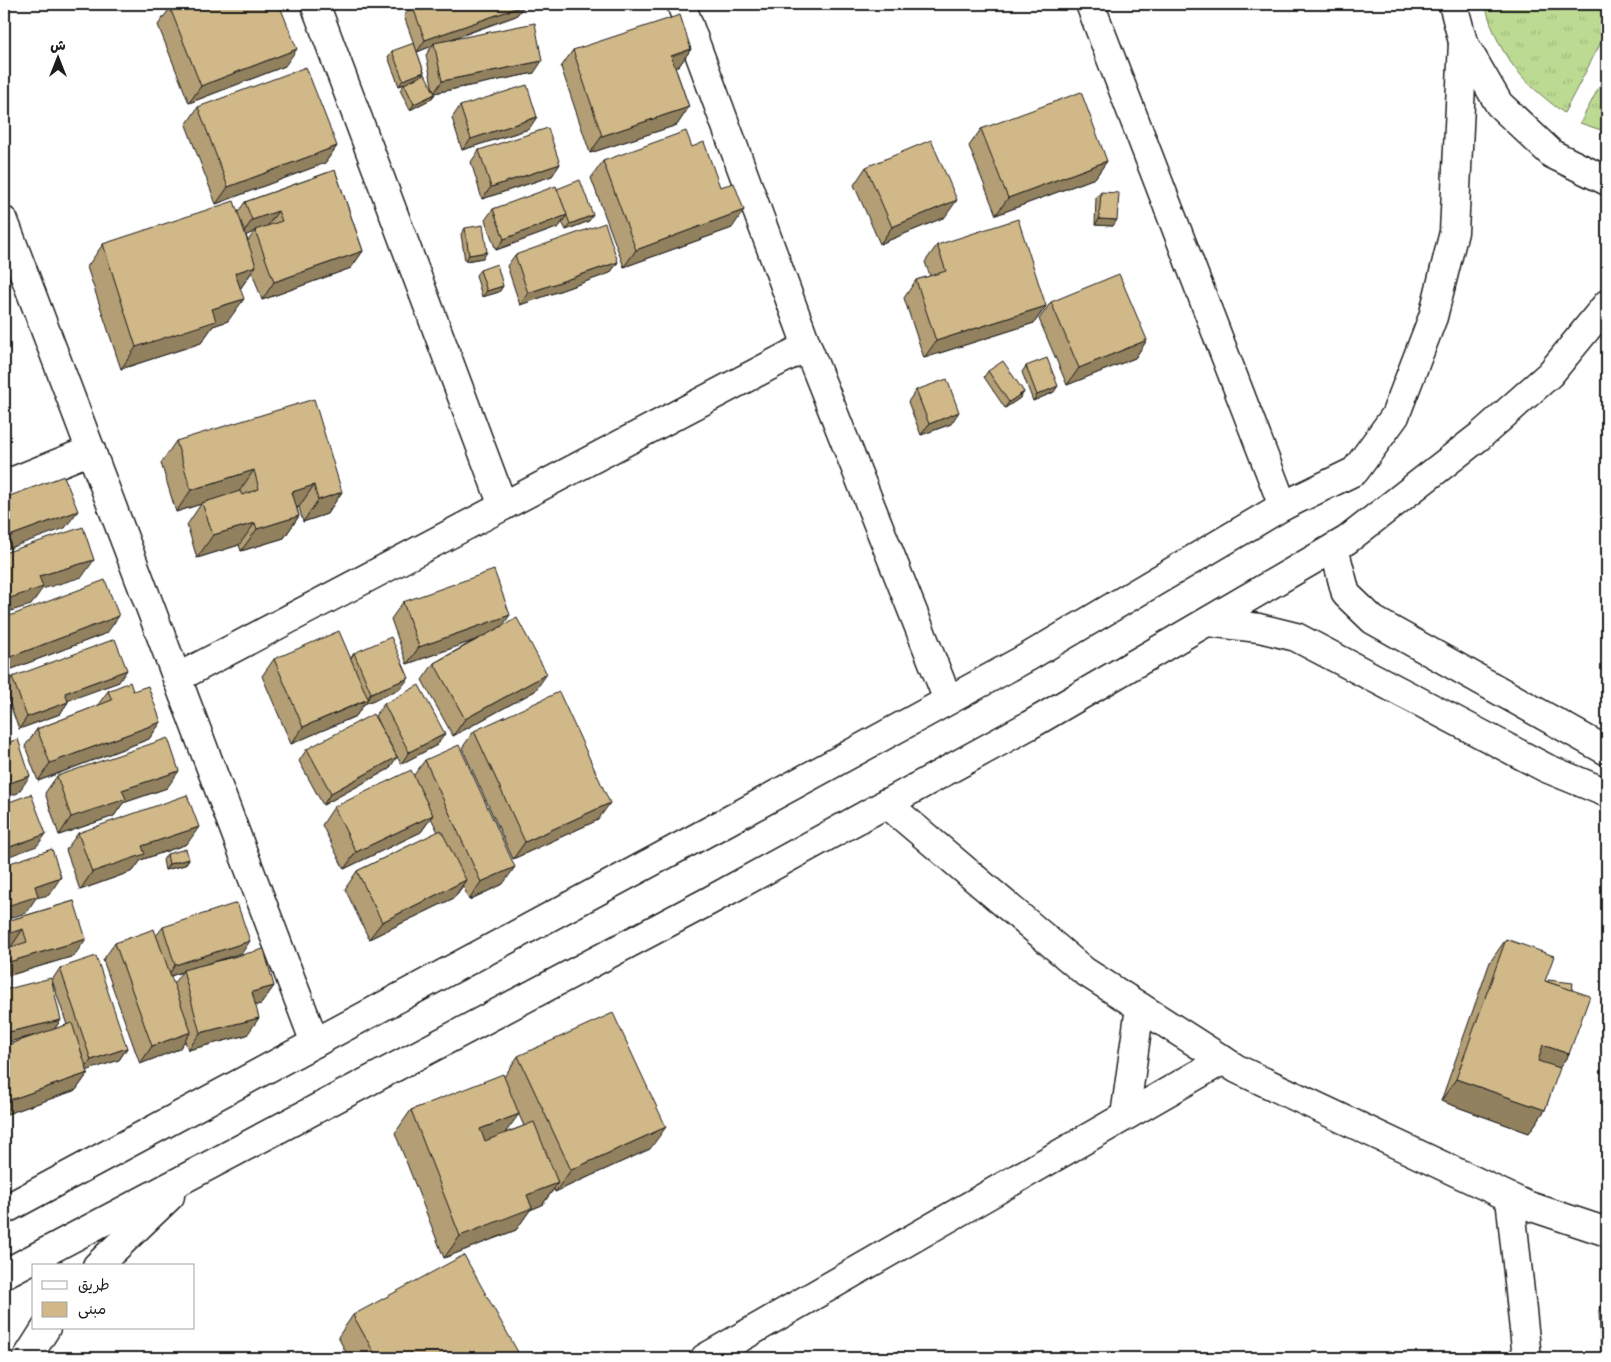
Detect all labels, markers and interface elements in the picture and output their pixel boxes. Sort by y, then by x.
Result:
north arrow [32,32,82,82]
text: ش [50,33,66,58]
legend [32,1264,195,1330]
text: طريق [78,1272,110,1298]
text: مبنى [78,1296,106,1322]

